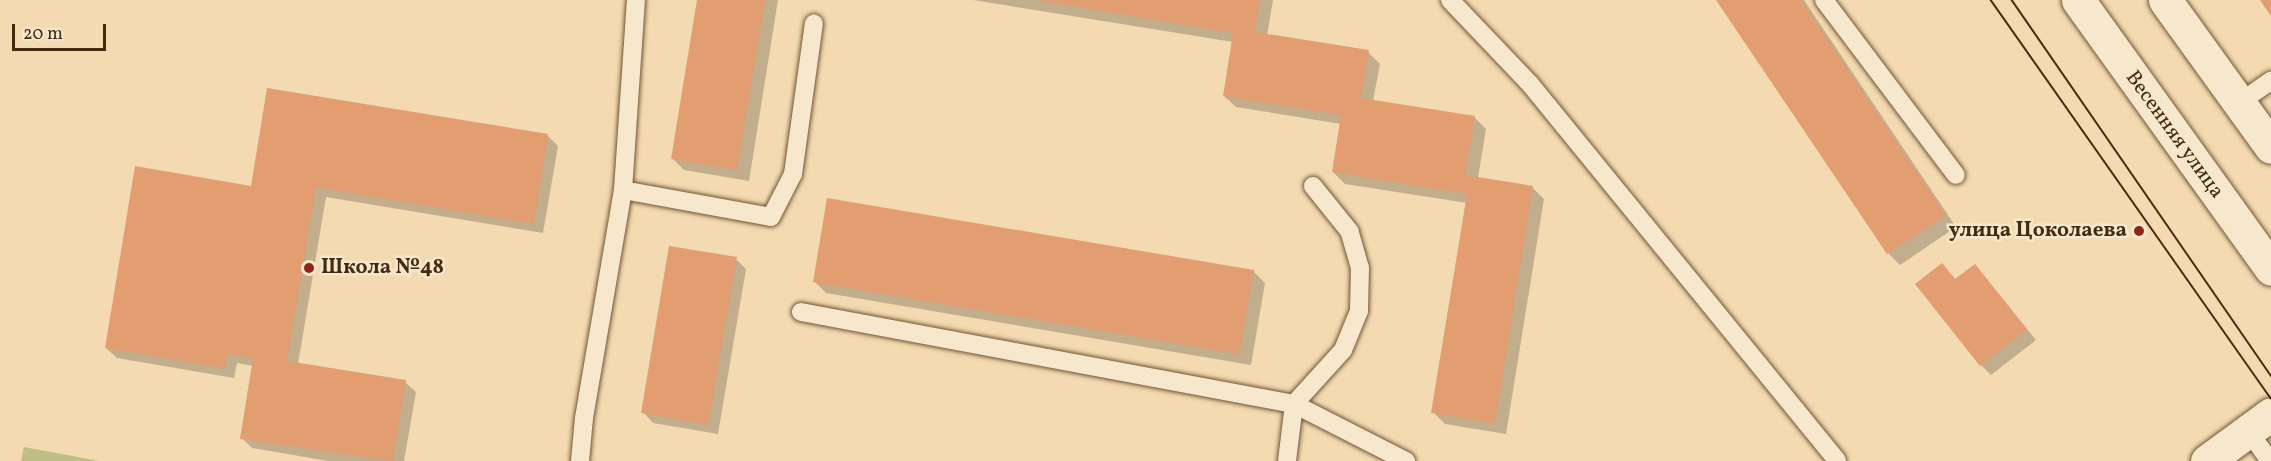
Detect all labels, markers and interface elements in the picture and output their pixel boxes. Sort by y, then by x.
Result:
scale bar [15,12,110,50]
text: 20 m [23,22,63,47]
street label: Весенняя улица [2119,66,2229,204]
place label: улица Цоколаева [1949,218,2127,244]
marker: улица Цоколаева [2132,224,2146,238]
place label: Школа №48 [321,255,444,281]
marker: Школа №48 [302,261,316,275]

